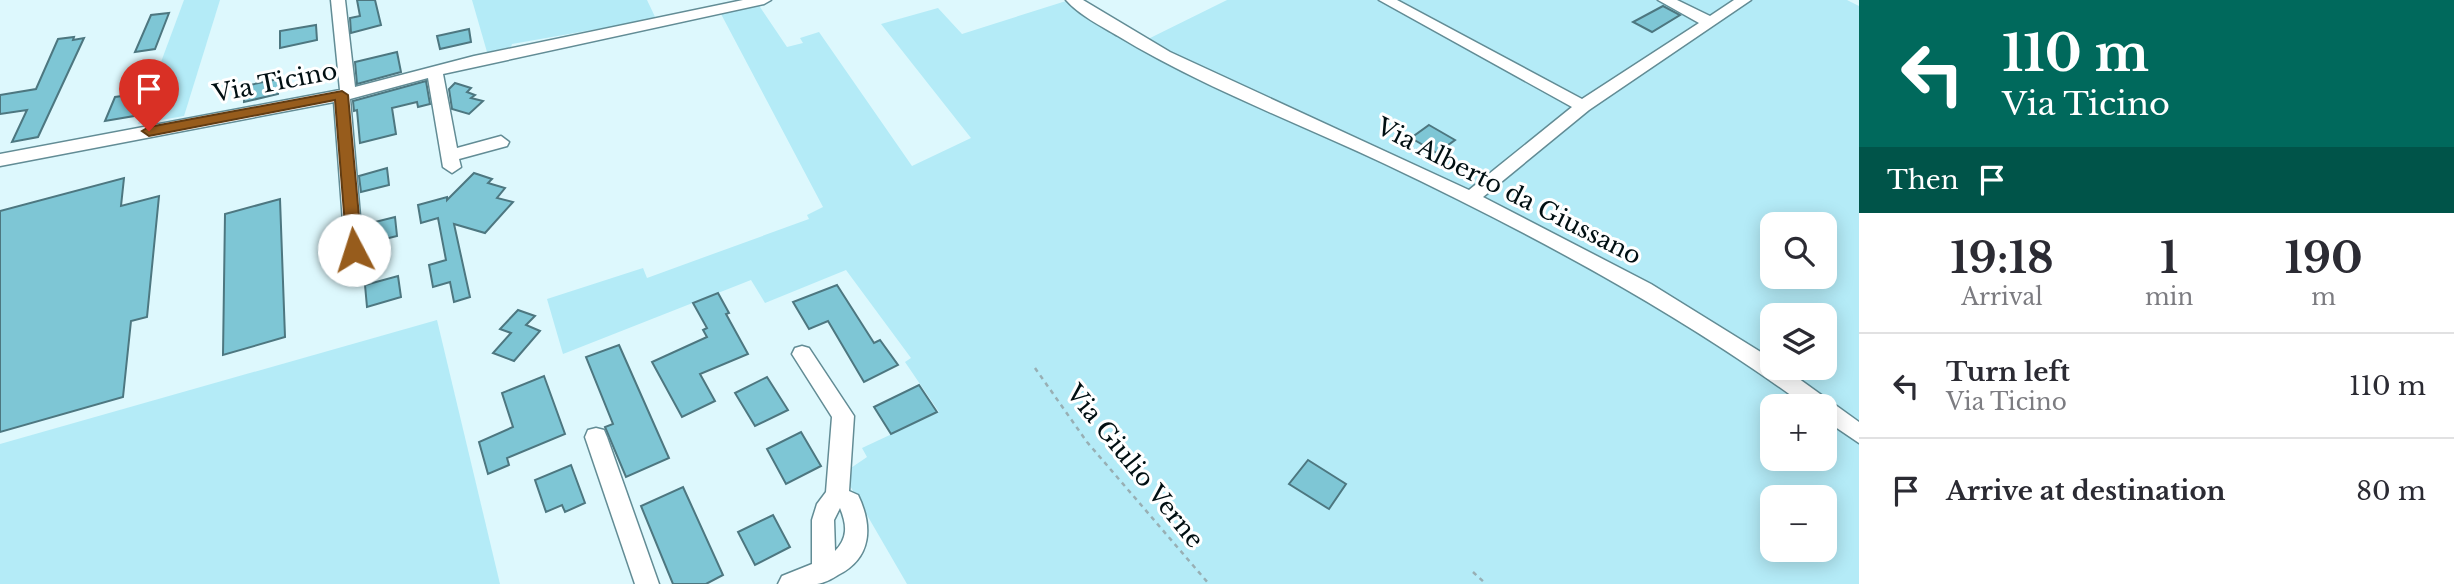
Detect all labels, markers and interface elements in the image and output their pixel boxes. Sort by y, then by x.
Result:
text: 110 m [2002,23,2149,84]
icon: left [1887,28,1978,119]
street label: Via Ticino [209,56,340,108]
pin [119,59,179,131]
icon: arrive [130,70,168,108]
text: Via Ticino [2002,84,2170,124]
street label: Via Alberto da Giussano [1371,111,1646,270]
icon: arrive [1973,161,2011,199]
text: Then [1887,164,1959,196]
map controls [1760,212,1837,562]
button: search [1760,212,1837,289]
position arrow [317,213,391,287]
text: 19:18 [1950,232,2054,284]
text: 1 [2160,232,2178,284]
text: 190 [2284,232,2363,284]
text: Arrival [1961,283,2043,311]
text: min [2145,283,2193,311]
text: m [2311,283,2336,311]
button: layers [1760,303,1837,380]
text: Turn left [1946,356,2070,388]
icon: left [1887,367,1925,405]
text: 110 m [2349,370,2426,402]
street label: Via Giulio Verne [1060,378,1210,554]
text: Via Ticino [1946,388,2067,416]
button: + [1760,394,1837,471]
icon: arrive [1887,472,1925,510]
text: Arrive at destination [1946,475,2226,507]
text: 80 m [2356,475,2426,507]
button: − [1760,485,1837,562]

